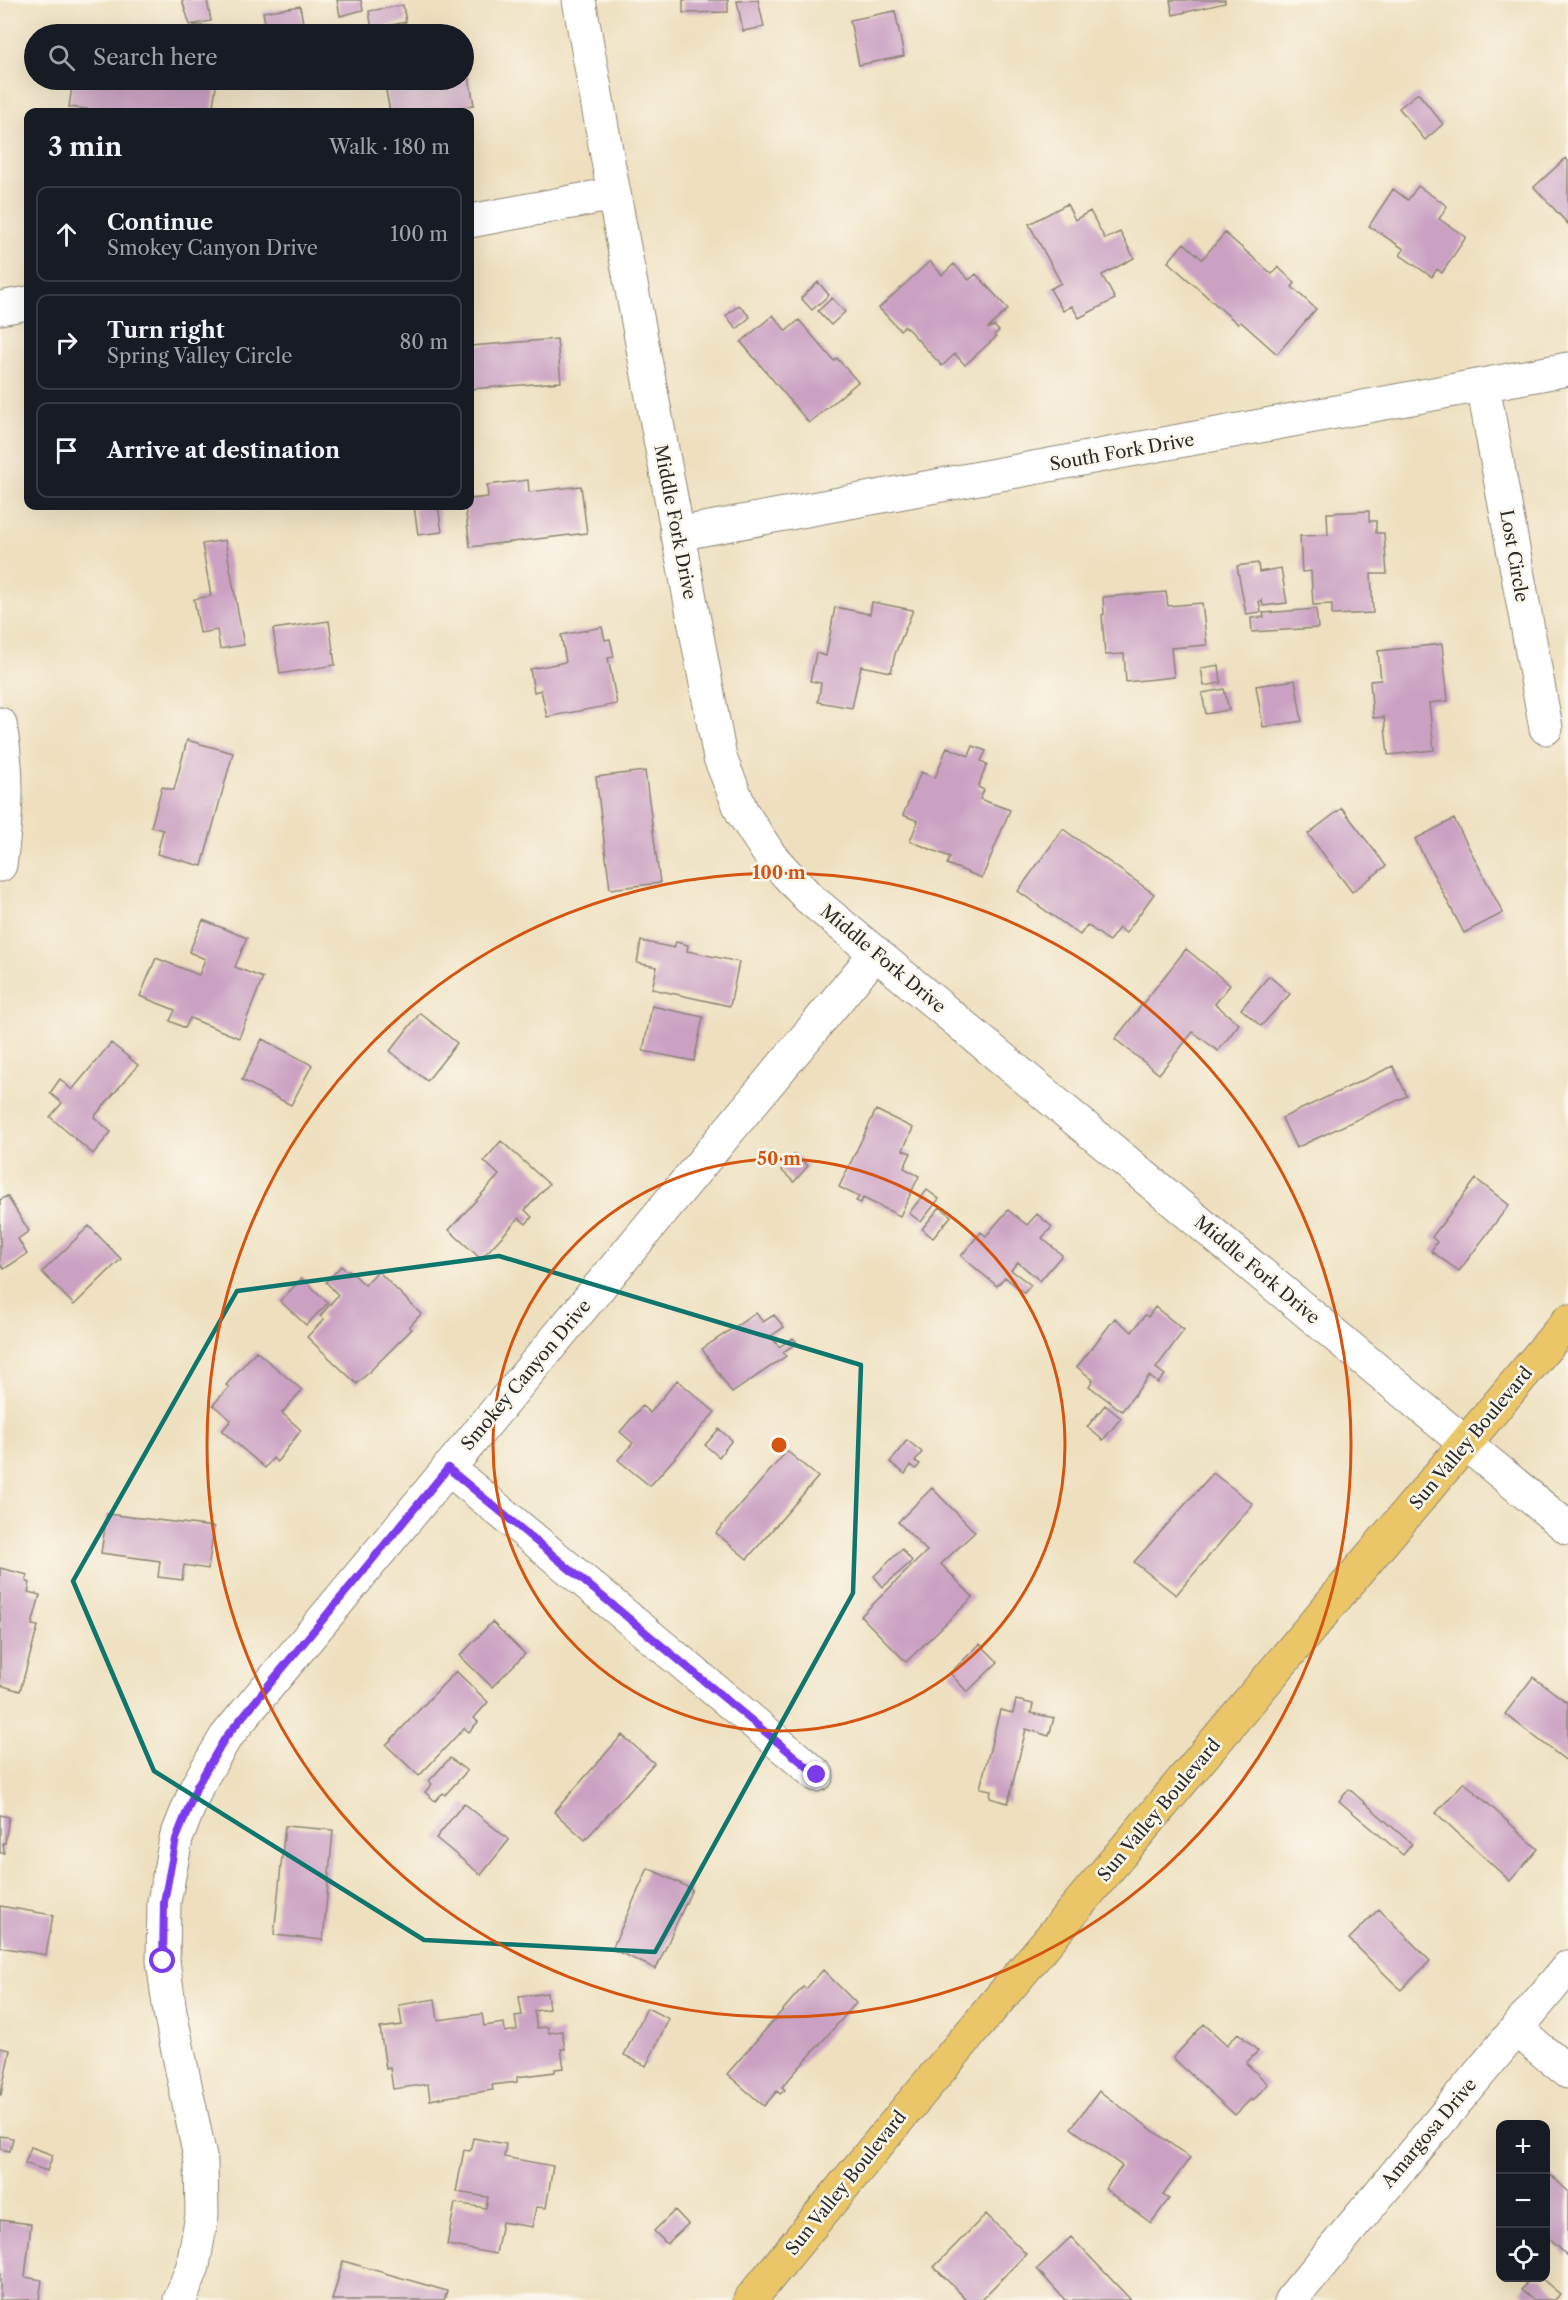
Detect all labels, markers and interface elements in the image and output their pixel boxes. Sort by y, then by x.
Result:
search box [24,24,474,90]
icon: search [45,41,78,74]
text: Search here [93,44,218,71]
text: 3 min [48,131,122,163]
text: Walk · 180 m [329,135,450,159]
text: Continue [107,209,213,236]
icon: ahead [50,218,83,251]
text: 100 m [390,222,448,246]
text: Smokey Canyon Drive [107,236,318,260]
text: Turn right [107,317,225,344]
icon: right [50,326,83,359]
text: 80 m [400,330,448,354]
text: Spring Valley Circle [107,344,292,368]
street label: South Fork Drive [1048,428,1196,476]
icon: arrive [50,434,83,467]
text: Arrive at destination [107,437,340,464]
street label: Middle Fork Drive [649,443,701,601]
street label: Lost Circle [1495,508,1533,604]
text: 100 m [752,862,806,884]
street label: Middle Fork Drive [816,900,950,1018]
text: 50 m [757,1148,801,1170]
street label: Middle Fork Drive [1190,1211,1324,1329]
street label: Smokey Canyon Drive [457,1295,595,1455]
street label: Sun Valley Boulevard [1405,1362,1537,1514]
centre of rings [769,1435,789,1455]
street label: Sun Valley Boulevard [1093,1734,1225,1886]
route end [803,1761,829,1787]
route start [149,1947,175,1973]
street label: Amargosa Drive [1376,2074,1481,2193]
street label: Sun Valley Boulevard [781,2106,911,2260]
map controls [1496,2120,1550,2282]
button: + [1496,2120,1550,2174]
button: − [1496,2174,1550,2228]
button: locate [1496,2228,1550,2282]

